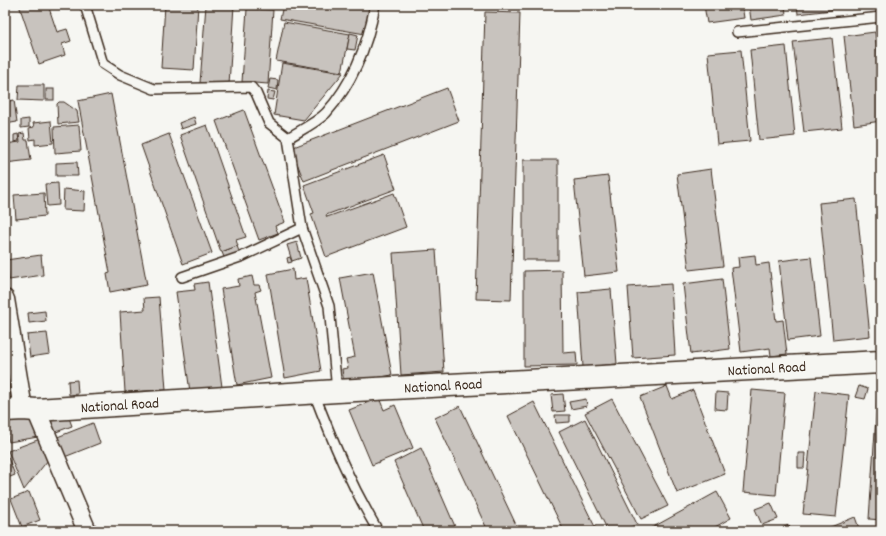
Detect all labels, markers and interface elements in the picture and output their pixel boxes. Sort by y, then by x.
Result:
street label: National Road [727,357,807,383]
street label: National Road [403,374,483,400]
street label: National Road [80,393,160,420]

